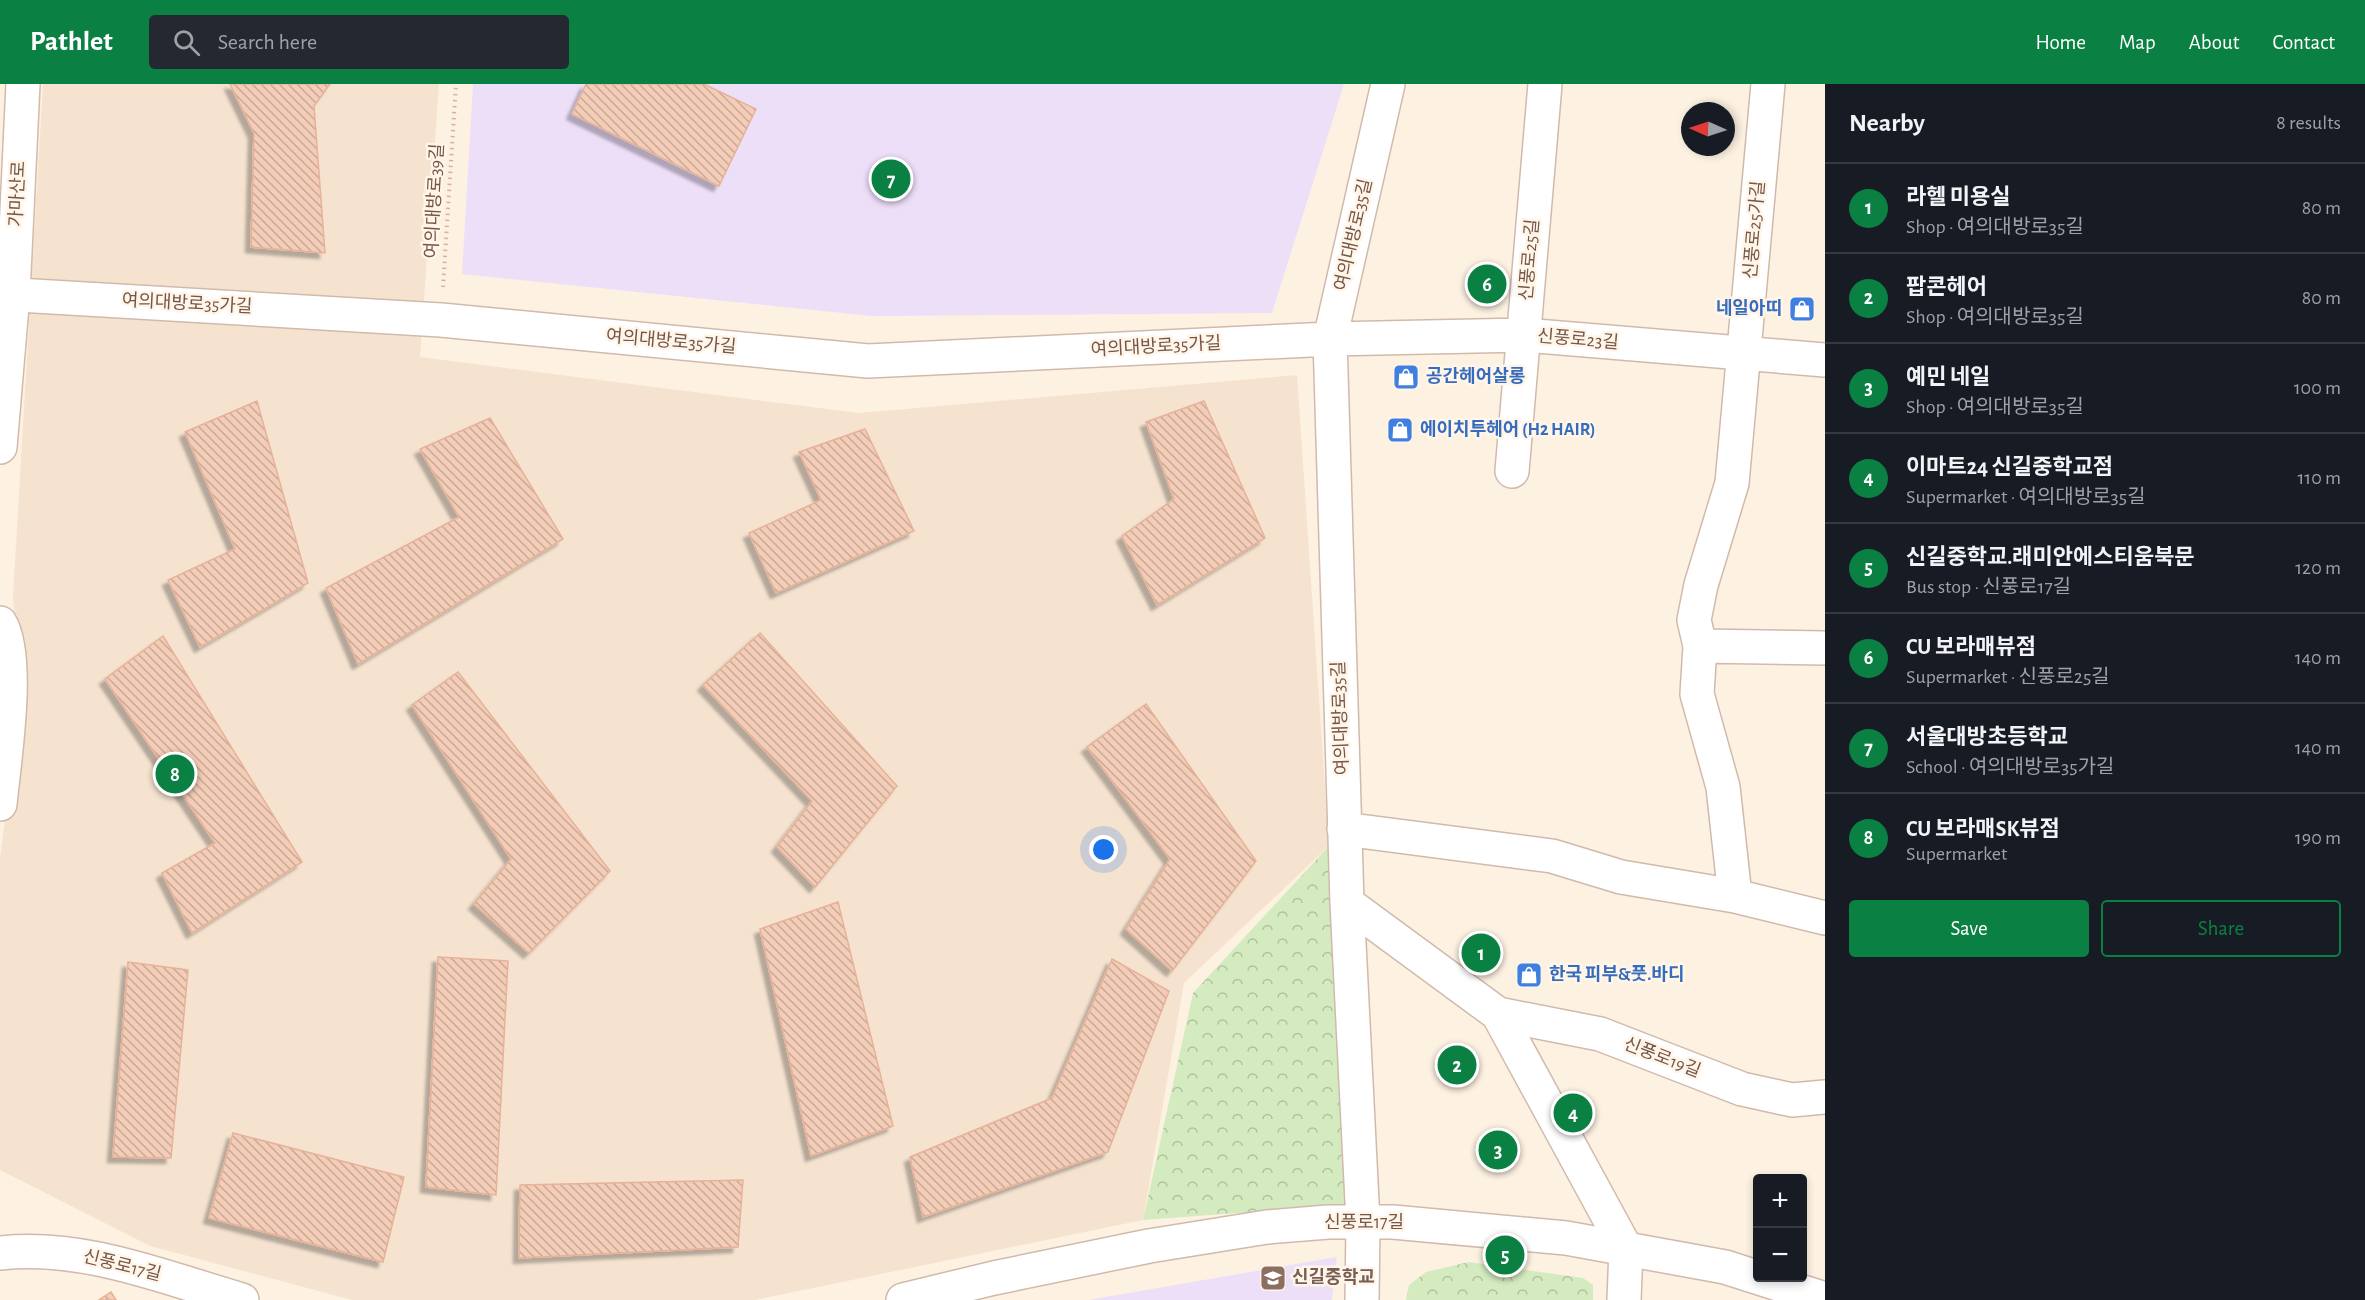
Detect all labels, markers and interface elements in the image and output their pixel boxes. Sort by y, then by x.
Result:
search box [149,15,569,69]
icon: search [170,26,203,59]
text: Pathlet [30,28,113,56]
text: Search here [218,31,317,53]
text: Home [2035,32,2086,53]
text: Map [2119,32,2156,53]
text: About [2189,32,2239,53]
text: Contact [2272,32,2335,53]
north arrow [1681,102,1735,156]
text: Nearby [1849,110,1925,136]
text: 8 results [2276,113,2341,133]
street label: 여의대방로39길 [421,143,447,259]
pin: 7 [872,156,910,202]
street label: 가마산로 [6,160,29,228]
street label: 여의대방로35길 [1330,177,1376,293]
street label: 신풍로25가길 [1741,180,1768,280]
text: 라헬 미용실 [1906,186,2011,208]
text: 1 [1865,198,1872,218]
text: 80 m [2302,198,2341,218]
text: Shop · 여의대방로35길 [1906,217,2084,237]
street label: 신풍로25길 [1516,218,1543,302]
pin: 6 [1468,262,1506,306]
text: 팝콘헤어 [1906,276,1987,298]
text: 2 [1864,288,1873,308]
text: 80 m [2302,288,2341,308]
street label: 여의대방로35가길 [121,290,253,316]
shop icon: 네일아띠 [1787,294,1817,324]
place label: 네일아띠 [1716,299,1782,318]
text: Shop · 여의대방로35길 [1906,307,2084,327]
street label: 여의대방로35가길 [605,325,737,357]
street label: 신풍로23길 [1536,326,1620,353]
street label: 여의대방로35가길 [1090,333,1222,359]
shop icon: 공간헤어살롱 [1391,362,1421,392]
text: 예민 네일 [1906,366,1990,388]
place label: 공간헤어살롱 [1426,367,1525,386]
text: 3 [1864,378,1873,398]
text: 100 m [2294,378,2341,398]
text: Shop · 여의대방로35길 [1906,397,2084,417]
shop icon: 에이치투헤어 (H2 HAIR) [1385,415,1415,445]
place label: 에이치투헤어 (H2 HAIR) [1420,420,1596,439]
text: 이마트24 신길중학교점 [1906,456,2113,478]
text: 4 [1863,468,1874,488]
text: 110 m [2297,468,2341,488]
text: Supermarket · 여의대방로35길 [1906,487,2146,507]
text: 신길중학교.래미안에스티움북문 [1906,546,2194,568]
text: 5 [1864,558,1873,578]
text: 120 m [2295,558,2341,578]
text: Bus stop · 신풍로17길 [1906,577,2071,597]
text: CU 보라매뷰점 [1906,636,2036,658]
text: 6 [1864,648,1873,668]
text: 140 m [2295,648,2341,668]
street label: 여의대방로35길 [1328,661,1352,776]
text: Supermarket · 신풍로25길 [1906,667,2110,687]
text: 서울대방초등학교 [1906,726,2068,748]
text: 7 [1864,738,1873,758]
text: 140 m [2295,738,2341,758]
pin: 8 [156,752,195,796]
text: School · 여의대방로35가길 [1906,757,2114,777]
text: CU 보라매SK뷰점 [1906,818,2060,840]
text: 8 [1864,828,1873,848]
text: 190 m [2295,828,2341,848]
your location [1089,835,1118,864]
text: Supermarket [1906,844,2007,864]
button: Save [1849,900,2089,957]
button: Share [2101,900,2341,957]
pin: 1 [1462,930,1500,976]
shop icon: 한국 피부&풋.바디 [1514,960,1544,990]
place label: 한국 피부&풋.바디 [1549,964,1685,984]
street label: 신풍로19길 [1621,1034,1703,1081]
pin: 2 [1438,1042,1476,1088]
pin: 4 [1554,1090,1592,1136]
pin: 3 [1478,1128,1518,1172]
map controls [1753,1174,1807,1282]
button: + [1753,1174,1807,1228]
street label: 신풍로17길 [1324,1213,1404,1232]
button: − [1753,1228,1807,1282]
pin: 5 [1486,1232,1524,1278]
street label: 신풍로17길 [81,1247,163,1284]
school or university icon: 신길중학교 [1258,1263,1288,1293]
place label: 신길중학교 [1292,1267,1375,1287]

